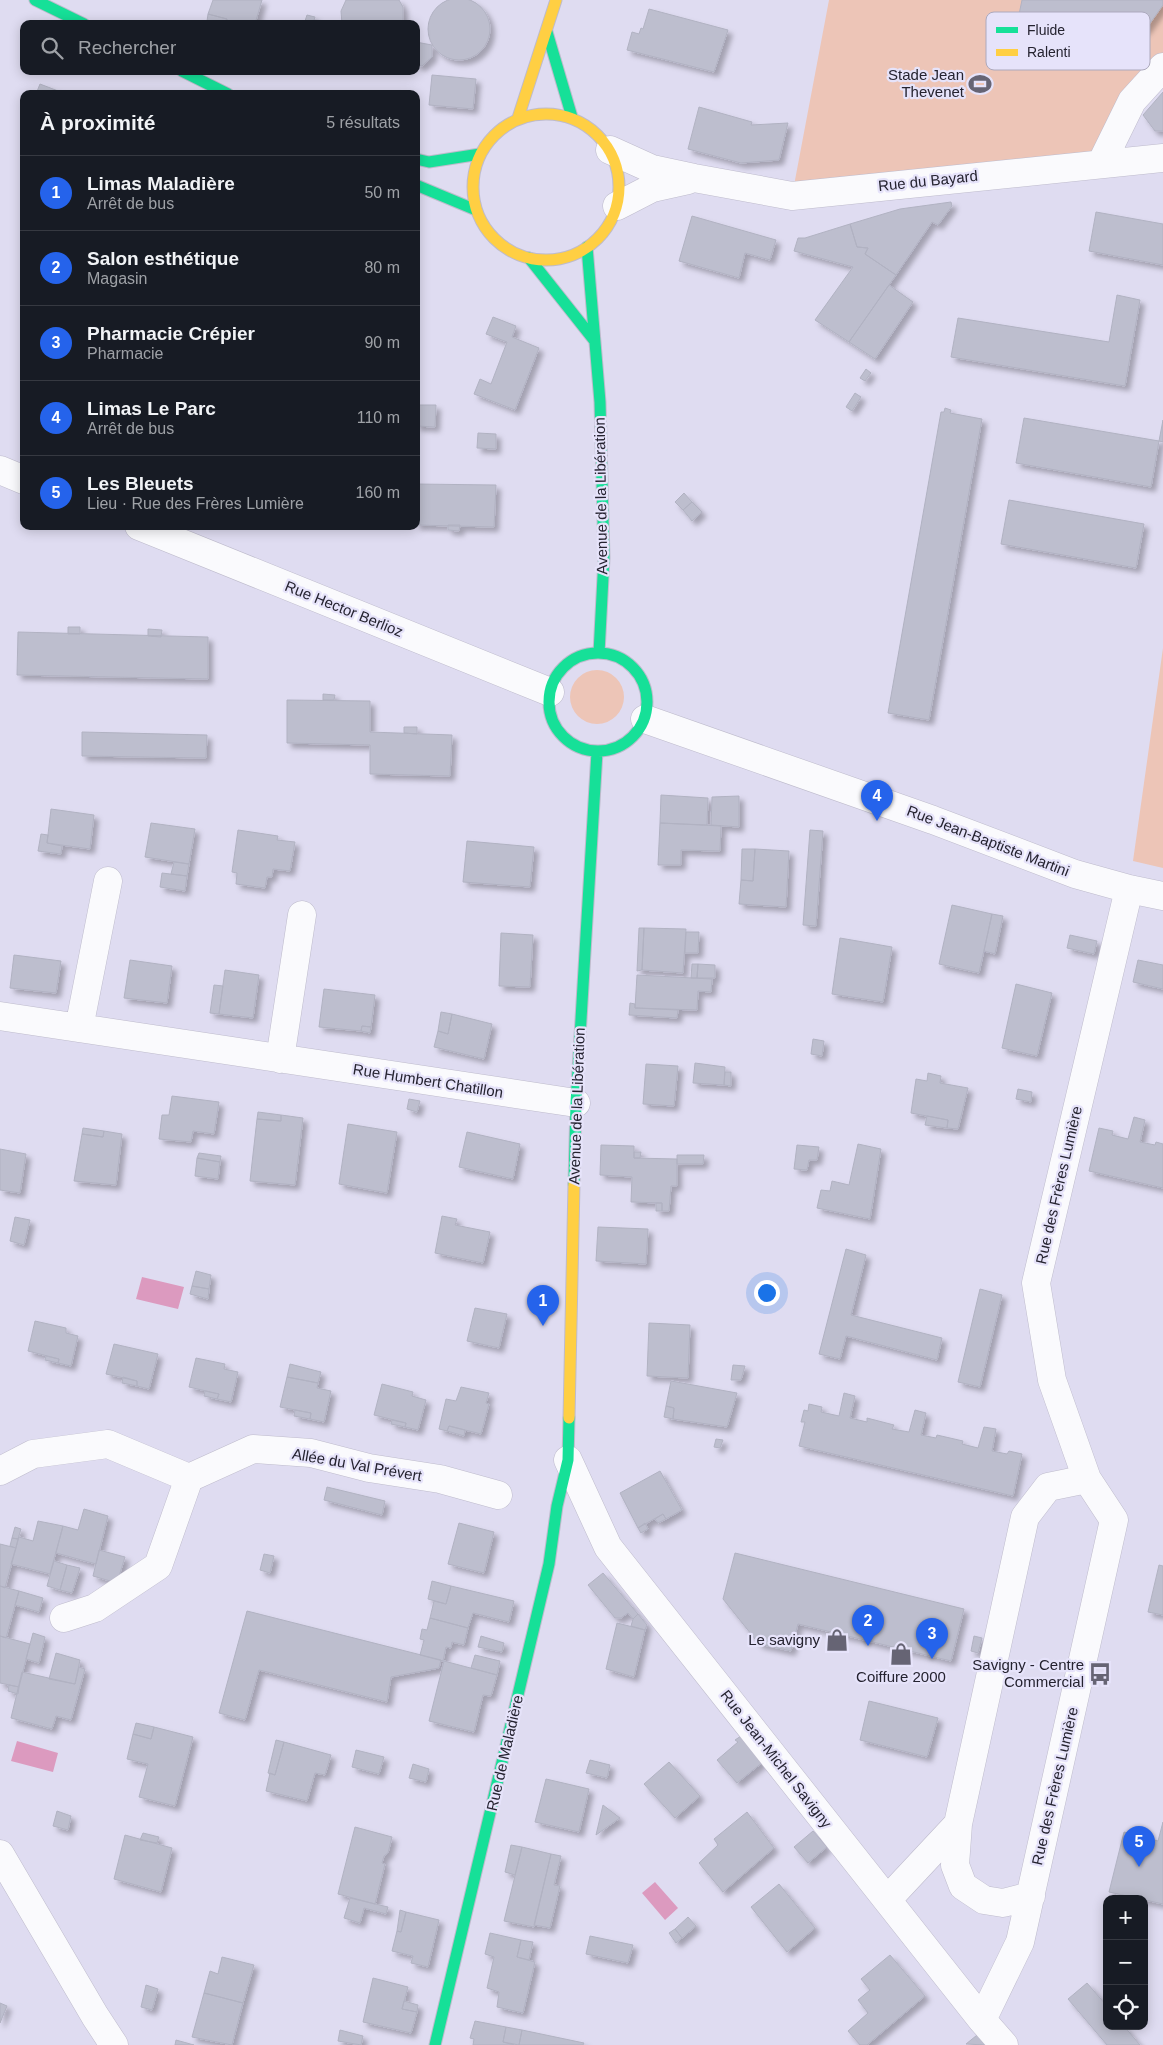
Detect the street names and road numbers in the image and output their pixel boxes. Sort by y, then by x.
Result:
street label: Rue du Bayard [877,167,979,194]
street label: Avenue de la Libération [591,417,610,575]
street label: Rue Hector Berlioz [283,577,406,640]
street label: Rue Jean-Baptiste Martini [905,802,1072,879]
street label: Avenue de la Libération [565,1027,588,1185]
street label: Rue Humbert Chatillon [352,1060,504,1101]
street label: Rue des Frères Lumière [1032,1104,1085,1266]
street label: Allée du Val Prévert [291,1445,424,1484]
street label: Rue Jean-Michel Savigny [717,1686,836,1831]
street label: Rue de Maladière [483,1693,526,1812]
street label: Rue des Frères Lumière [1028,1705,1081,1867]

